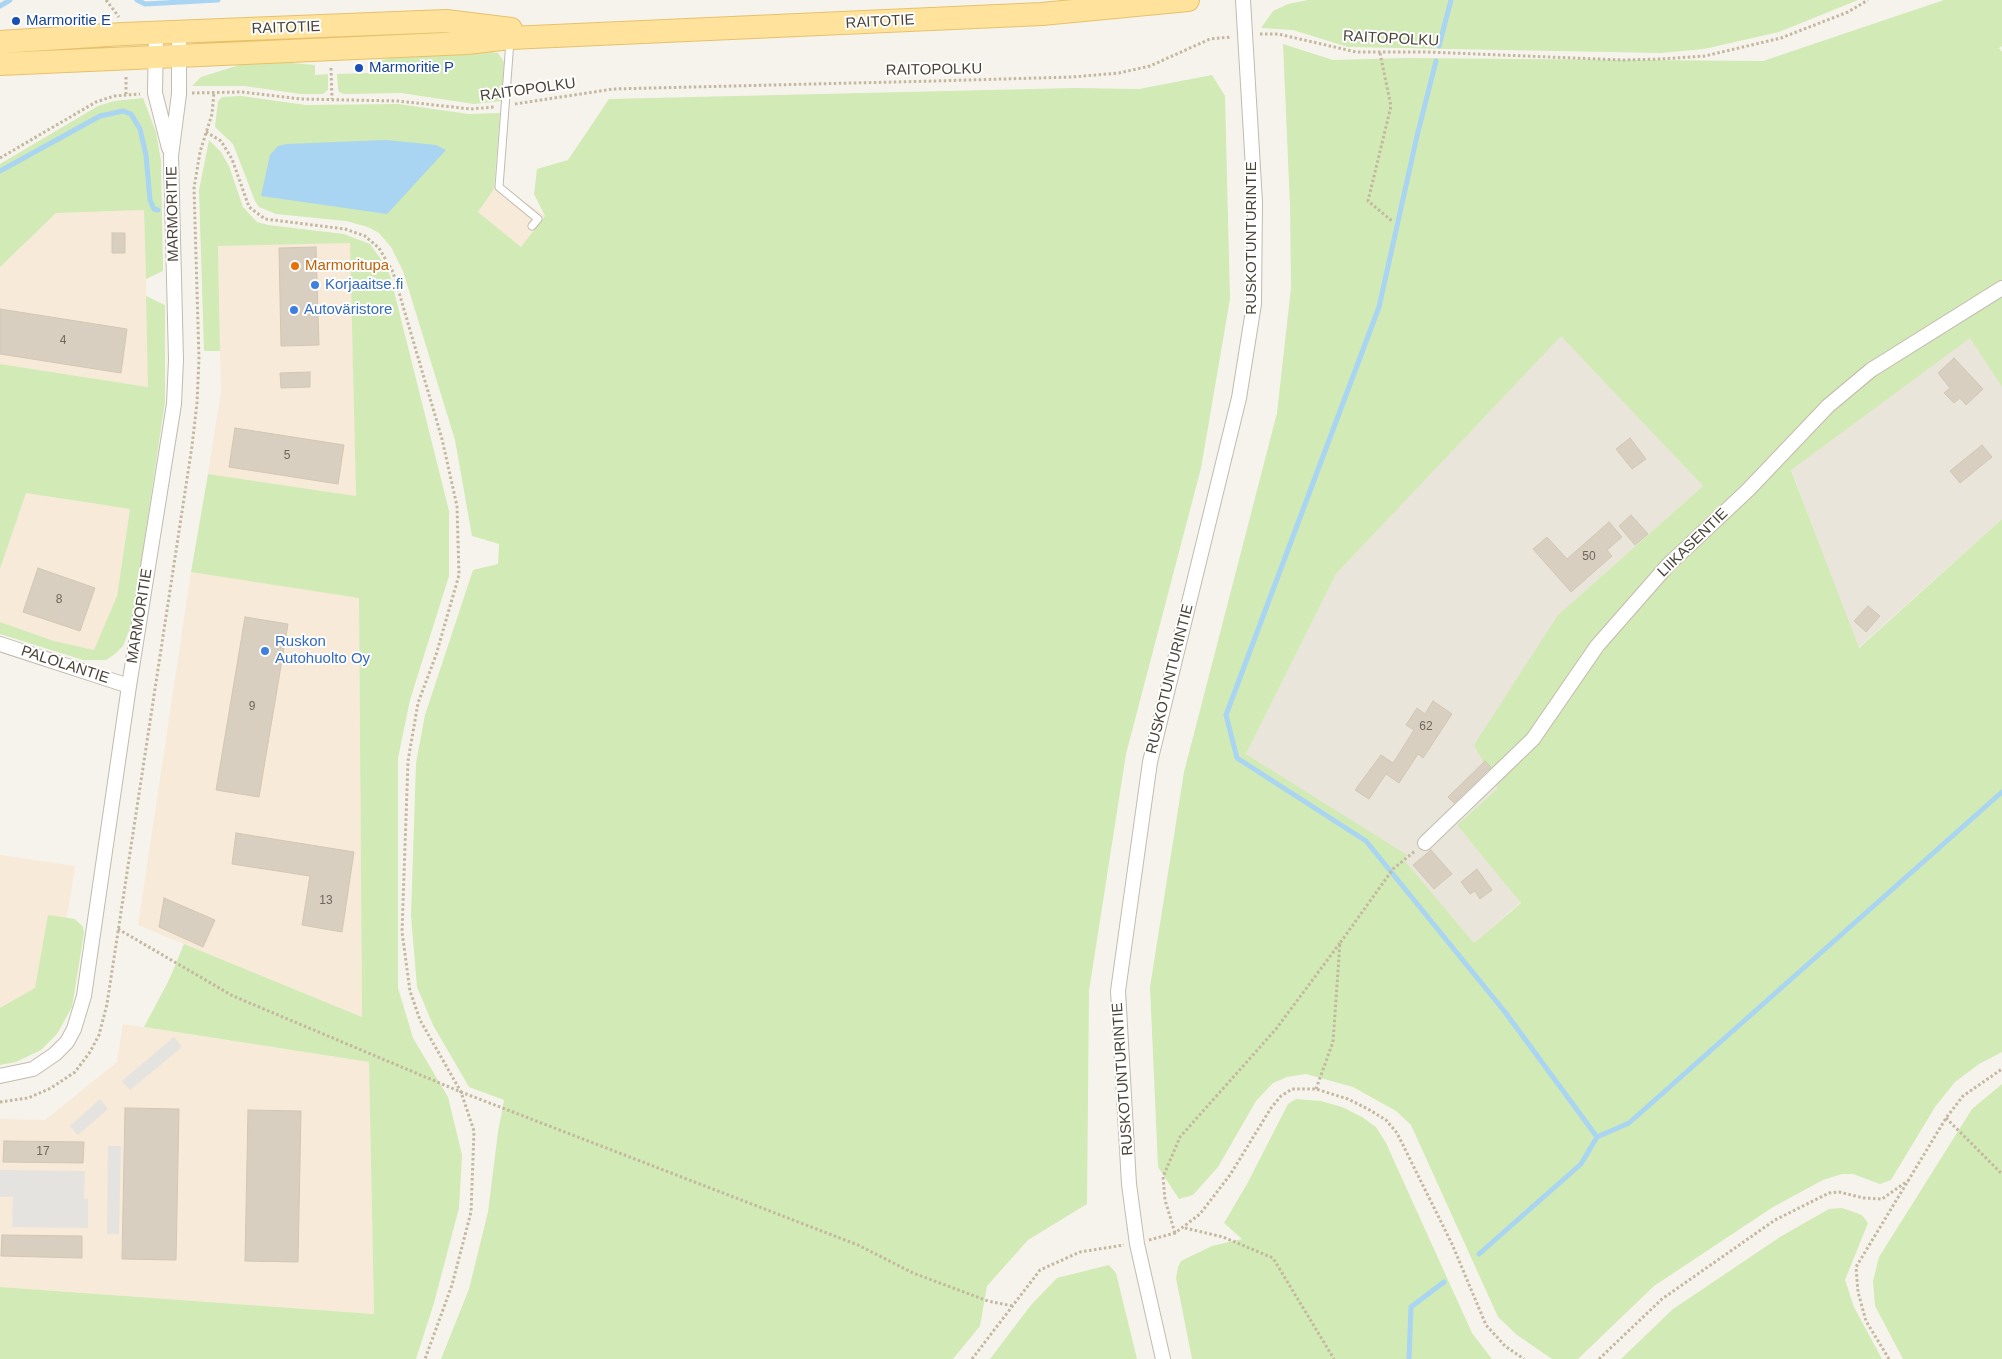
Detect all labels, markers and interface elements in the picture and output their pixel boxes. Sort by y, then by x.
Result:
street label: RAITOTIE [845,11,915,33]
place label: Marmoritie E [26,12,111,30]
marker: Marmoritie E [10,15,22,27]
street label: RAITOTIE [251,18,321,38]
street label: RAITOPOLKU [1342,27,1440,51]
place label: Marmoritie P [369,59,454,77]
street label: RAITOPOLKU [886,60,982,80]
marker: Marmoritie P [353,62,365,74]
street label: RAITOPOLKU [479,74,577,106]
street label: RUSKOTUNTURINTIE [1243,161,1261,315]
street label: MARMORITIE [163,166,183,262]
place label: Marmoritupa [305,257,389,275]
marker: Marmoritupa [289,260,301,272]
place label: Korjaaitse.fi [325,276,403,294]
marker: Korjaaitse.fi [309,279,321,291]
place label: Autoväristore [304,301,392,319]
marker: Autoväristore [288,304,300,316]
house number: 4 [60,334,66,348]
house number: 5 [284,449,290,463]
street label: LIIKASENTIE [1654,505,1732,581]
house number: 50 [1582,550,1596,564]
street label: MARMORITIE [124,567,156,665]
house number: 8 [56,593,62,607]
street label: RUSKOTUNTURINTIE [1143,602,1197,756]
place label: Ruskon Autohuolto Oy [275,633,370,668]
street label: PALOLANTIE [19,642,111,688]
marker: Ruskon Autohuolto Oy [259,645,271,657]
house number: 9 [249,700,255,714]
house number: 62 [1419,720,1433,734]
house number: 13 [319,894,333,908]
street label: RUSKOTUNTURINTIE [1109,1002,1137,1156]
house number: 17 [36,1145,50,1159]

